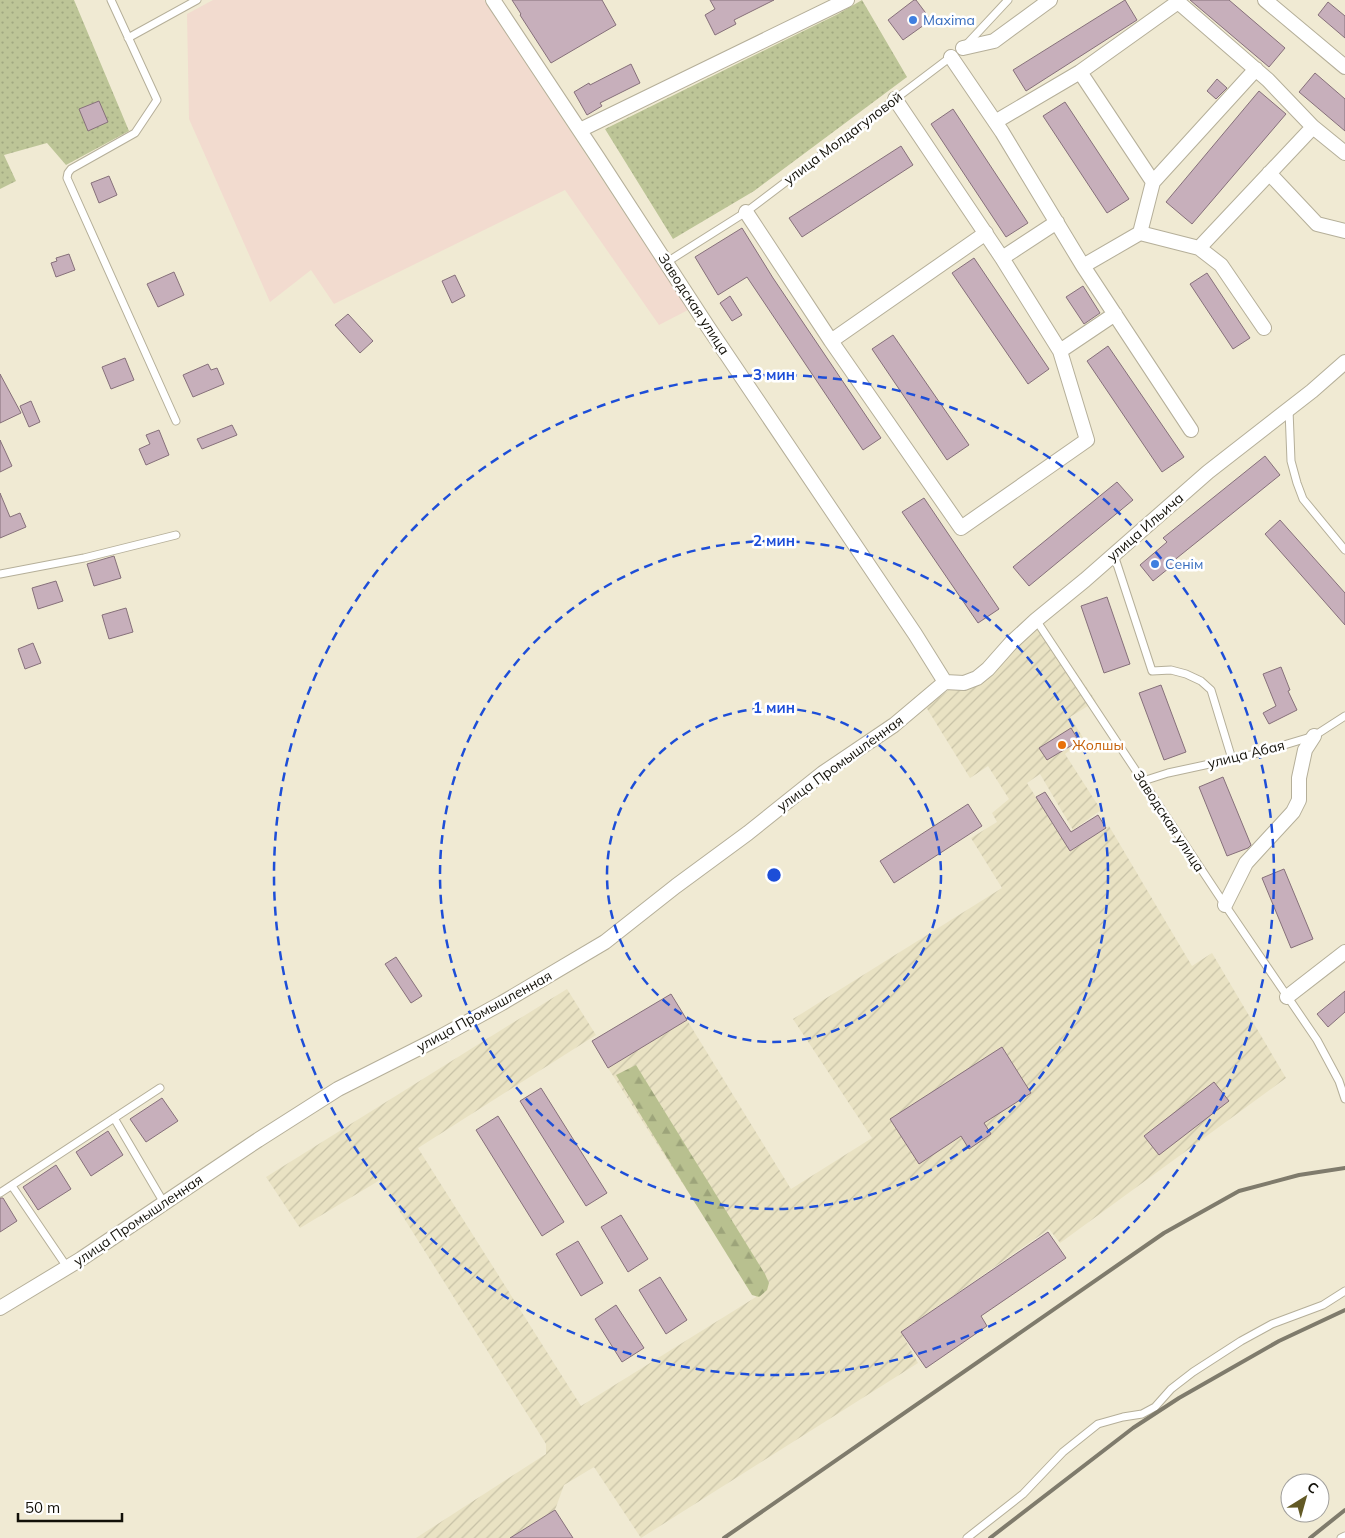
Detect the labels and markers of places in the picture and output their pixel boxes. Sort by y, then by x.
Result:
place label: Maxima [923,11,975,29]
marker: Maxima [907,14,919,26]
place label: Сенiм [1165,555,1203,573]
marker: Сенiм [1149,558,1161,570]
place label: Жолшы [1072,736,1124,754]
marker: Жолшы [1056,739,1068,751]
centre of rings [765,866,783,884]

